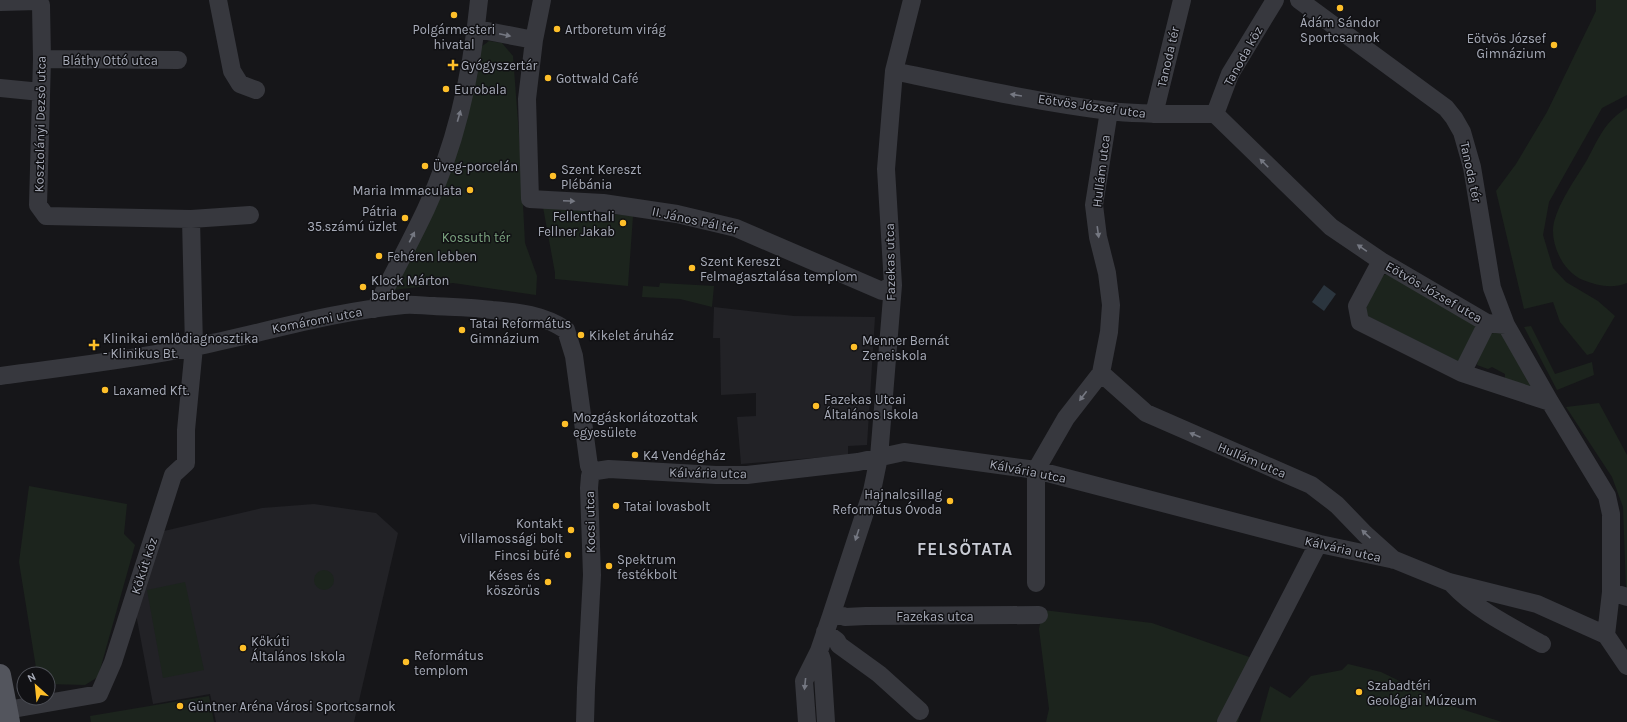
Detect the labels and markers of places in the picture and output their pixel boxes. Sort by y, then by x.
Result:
marker: Ádám Sándor Sportcsarnok [1335,3,1345,13]
marker: Polgármesteri hivatal [449,10,459,20]
place label: Ádám Sándor Sportcsarnok [1300,13,1380,45]
place label: Polgármesteri hivatal [413,22,495,52]
place label: Artboretum virág [565,22,667,37]
marker: Artboretum virág [552,24,562,34]
place label: Eötvös József Gimnázium [1467,31,1547,61]
marker: Eötvös József Gimnázium [1549,40,1559,50]
place label: Gyógyszertár [461,58,538,73]
marker: Gyógyszertár [448,60,458,70]
place label: Gottwald Café [556,71,639,86]
marker: Gottwald Café [543,73,553,83]
place label: Eurobala [454,82,507,97]
marker: Eurobala [441,84,451,94]
place label: Üveg-porcelán [433,158,518,174]
marker: Üveg-porcelán [420,161,430,171]
place label: Szent Kereszt Plébánia [561,162,641,192]
marker: Szent Kereszt Plébánia [548,171,558,181]
place label: Maria Immaculata [352,183,462,198]
marker: Maria Immaculata [465,185,475,195]
place label: Pátria 35.számú üzlet [307,204,397,234]
place label: Fellenthali Fellner Jakab [538,209,615,239]
marker: Pátria 35.számú üzlet [400,213,410,223]
marker: Fellenthali Fellner Jakab [618,218,628,228]
place label: Fehéren lebben [387,249,477,264]
marker: Fehéren lebben [374,251,384,261]
place label: Szent Kereszt Felmagasztalása templom [700,254,858,284]
marker: Szent Kereszt Felmagasztalása templom [687,263,697,273]
place label: Klock Márton barber [371,273,449,303]
marker: Klock Márton barber [358,282,368,292]
place label: Tatai Református Gimnázium [470,316,572,346]
marker: Tatai Református Gimnázium [457,325,467,335]
place label: Kikelet áruház [589,328,674,343]
marker: Kikelet áruház [576,330,586,340]
place label: Klinikai emlődiagnosztika - Klinikus Bt. [103,331,258,361]
place label: Menner Bernát Zeneiskola [862,333,949,363]
marker: Klinikai emlődiagnosztika - Klinikus Bt. [88,339,100,351]
marker: Menner Bernát Zeneiskola [849,342,859,352]
place label: Laxamed Kft. [113,383,189,398]
marker: Laxamed Kft. [100,385,110,395]
place label: Fazekas Utcai Általános Iskola [824,392,919,422]
marker: Fazekas Utcai Általános Iskola [811,401,821,411]
place label: Mozgáskorlátozottak egyesülete [573,410,698,440]
marker: Mozgáskorlátozottak egyesülete [560,419,570,429]
place label: K4 Vendégház [643,448,726,463]
marker: K4 Vendégház [630,450,640,460]
place label: Hajnalcsillag Református Óvoda [832,487,943,517]
marker: Hajnalcsillag Református Óvoda [945,496,955,506]
place label: Tatai lovasbolt [624,499,710,514]
marker: Tatai lovasbolt [611,501,621,511]
place label: Kontakt Villamossági bolt [460,516,563,546]
marker: Kontakt Villamossági bolt [566,525,576,535]
place label: Fincsi büfé [494,548,560,563]
marker: Fincsi büfé [563,550,573,560]
place label: Spektrum festékbolt [617,552,677,582]
marker: Spektrum festékbolt [604,561,614,571]
place label: Késes és köszörűs [486,568,540,598]
marker: Késes és köszörűs [543,577,553,587]
place label: Kőkúti Általános Iskola [251,634,346,664]
marker: Kőkúti Általános Iskola [238,643,248,653]
place label: Református templom [414,648,484,678]
marker: Református templom [401,657,411,667]
place label: Szabadtéri Geológiai Múzeum [1367,678,1477,708]
marker: Szabadtéri Geológiai Múzeum [1354,687,1364,697]
place label: Güntner Aréna Városi Sportcsarnok [188,699,396,714]
marker: Güntner Aréna Városi Sportcsarnok [175,701,185,711]

